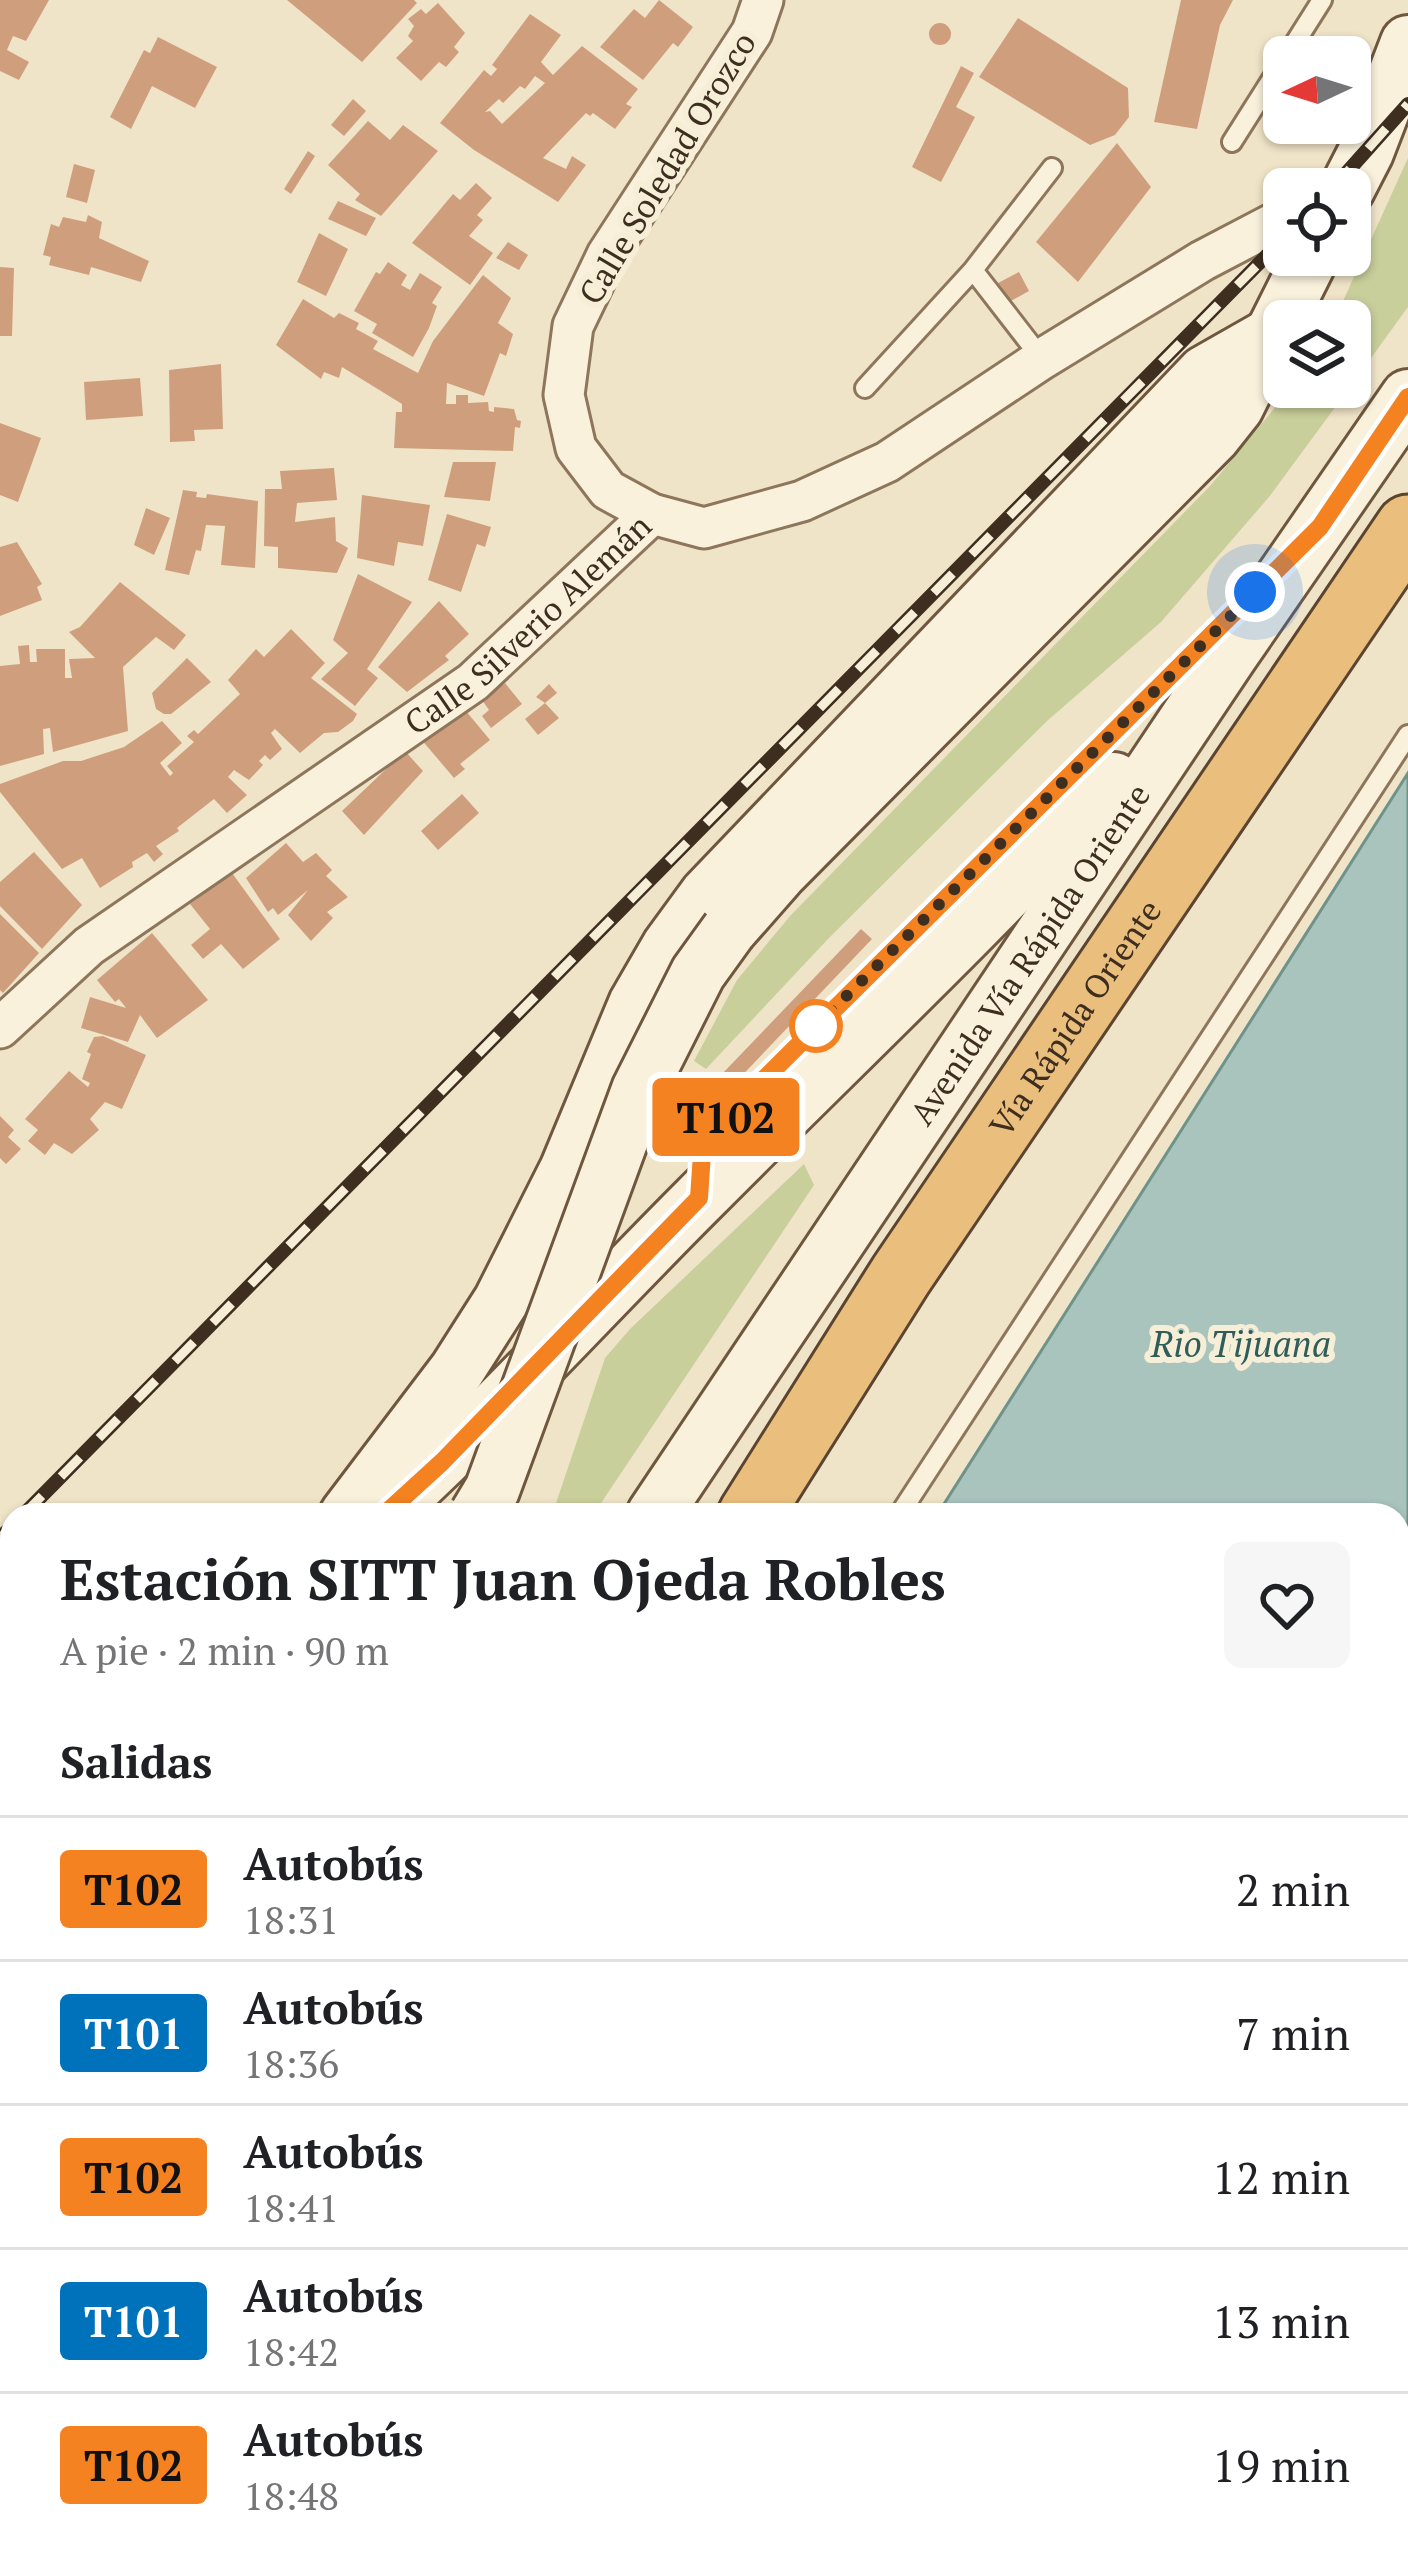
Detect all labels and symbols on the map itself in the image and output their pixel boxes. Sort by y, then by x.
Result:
street label: Calle Soledad Orozco [568,24,765,312]
north arrow [1263,36,1371,144]
street label: Calle Silverio Alemán [396,504,660,744]
your location [1225,562,1285,622]
street label: Avenida Vía Rápida Oriente [900,777,1158,1133]
street label: Vía Rápida Oriente [981,892,1169,1144]
unlabelled marker [791,1001,841,1051]
line badge: T102 [642,1078,810,1156]
water label: Rio Tijuana [1150,1320,1331,1367]

